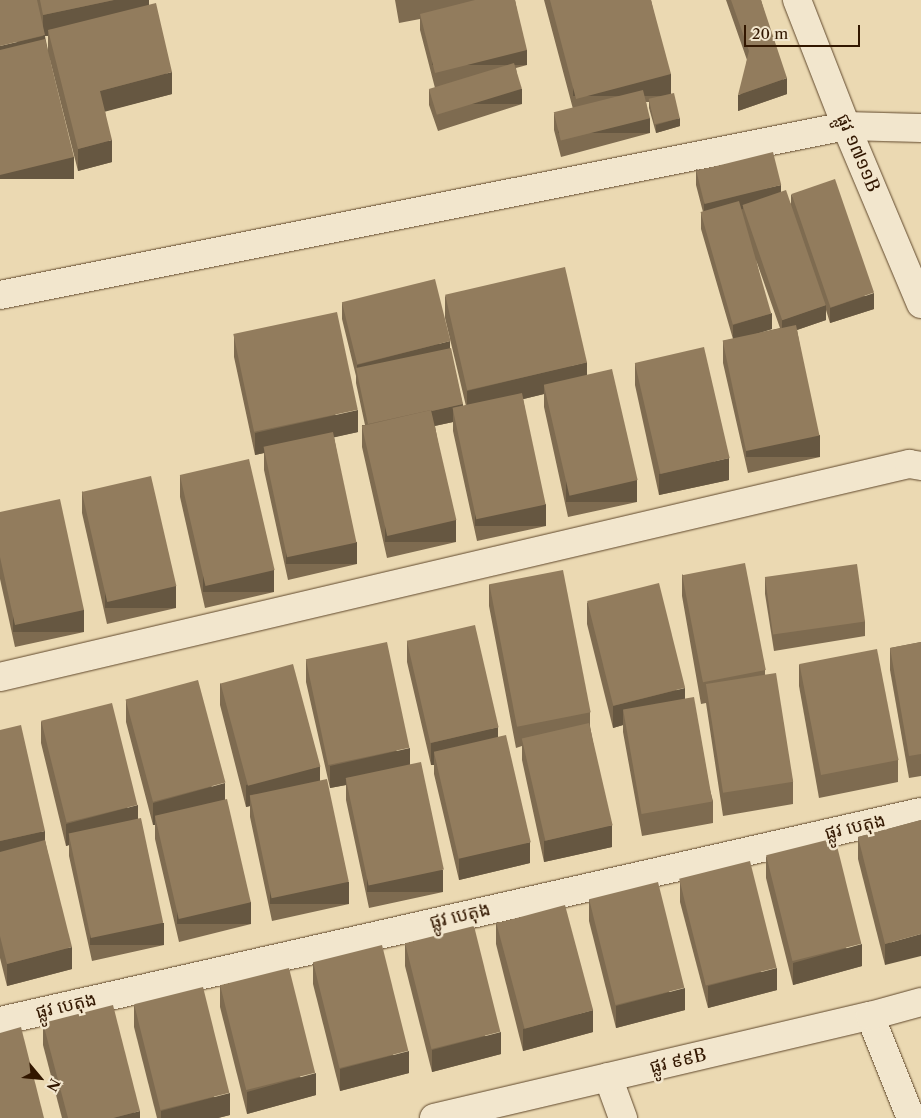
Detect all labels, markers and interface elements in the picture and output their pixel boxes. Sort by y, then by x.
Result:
scale bar [746,15,862,47]
text: 20 m [752,24,788,43]
street label: ផ្លូវ ១៧១១B [832,111,884,195]
street label: ផ្លូវ បេតុង [823,810,887,844]
street label: ផ្លូវ បេតុង [428,899,492,933]
street label: ផ្លូវ បេតុង [34,989,98,1023]
street label: ផ្លូវ ៩៩B [648,1044,708,1078]
north arrow [15,1053,65,1103]
text: N [42,1075,64,1095]

